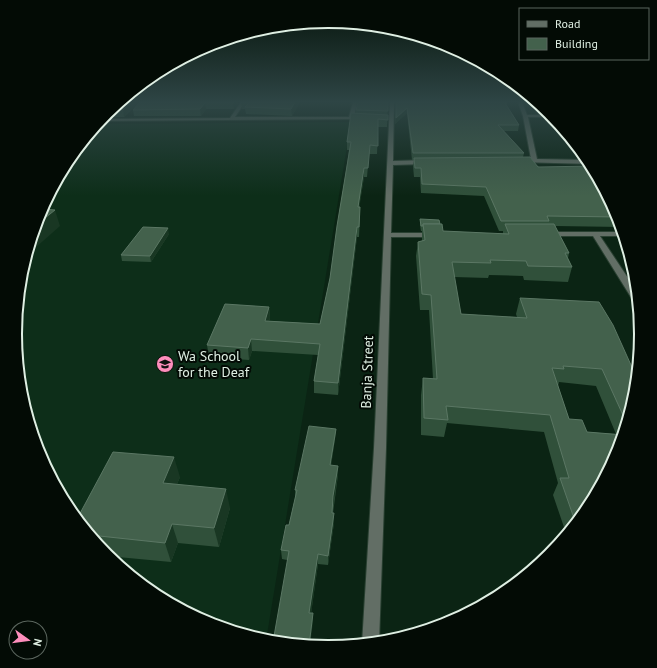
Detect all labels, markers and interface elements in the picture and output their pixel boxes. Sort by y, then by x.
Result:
legend [519,8,649,60]
text: Road [555,16,580,31]
text: Building [555,36,598,51]
street label: Banja Street [357,335,377,409]
place label: Wa School for the Deaf [178,347,250,381]
school or university icon: Wa School for the Deaf [155,354,175,374]
north arrow [8,620,48,660]
text: N [30,637,45,648]

